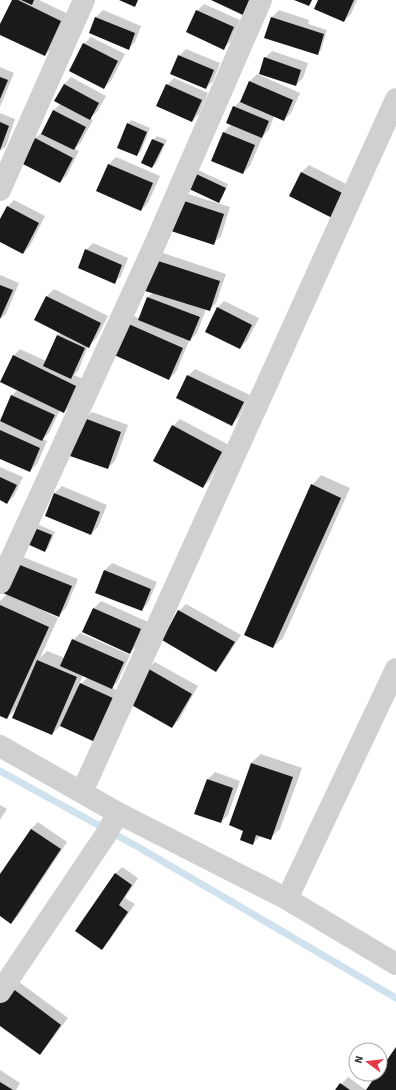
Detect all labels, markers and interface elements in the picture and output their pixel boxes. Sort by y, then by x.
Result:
north arrow [348,1042,388,1082]
text: N [351,1054,367,1065]

